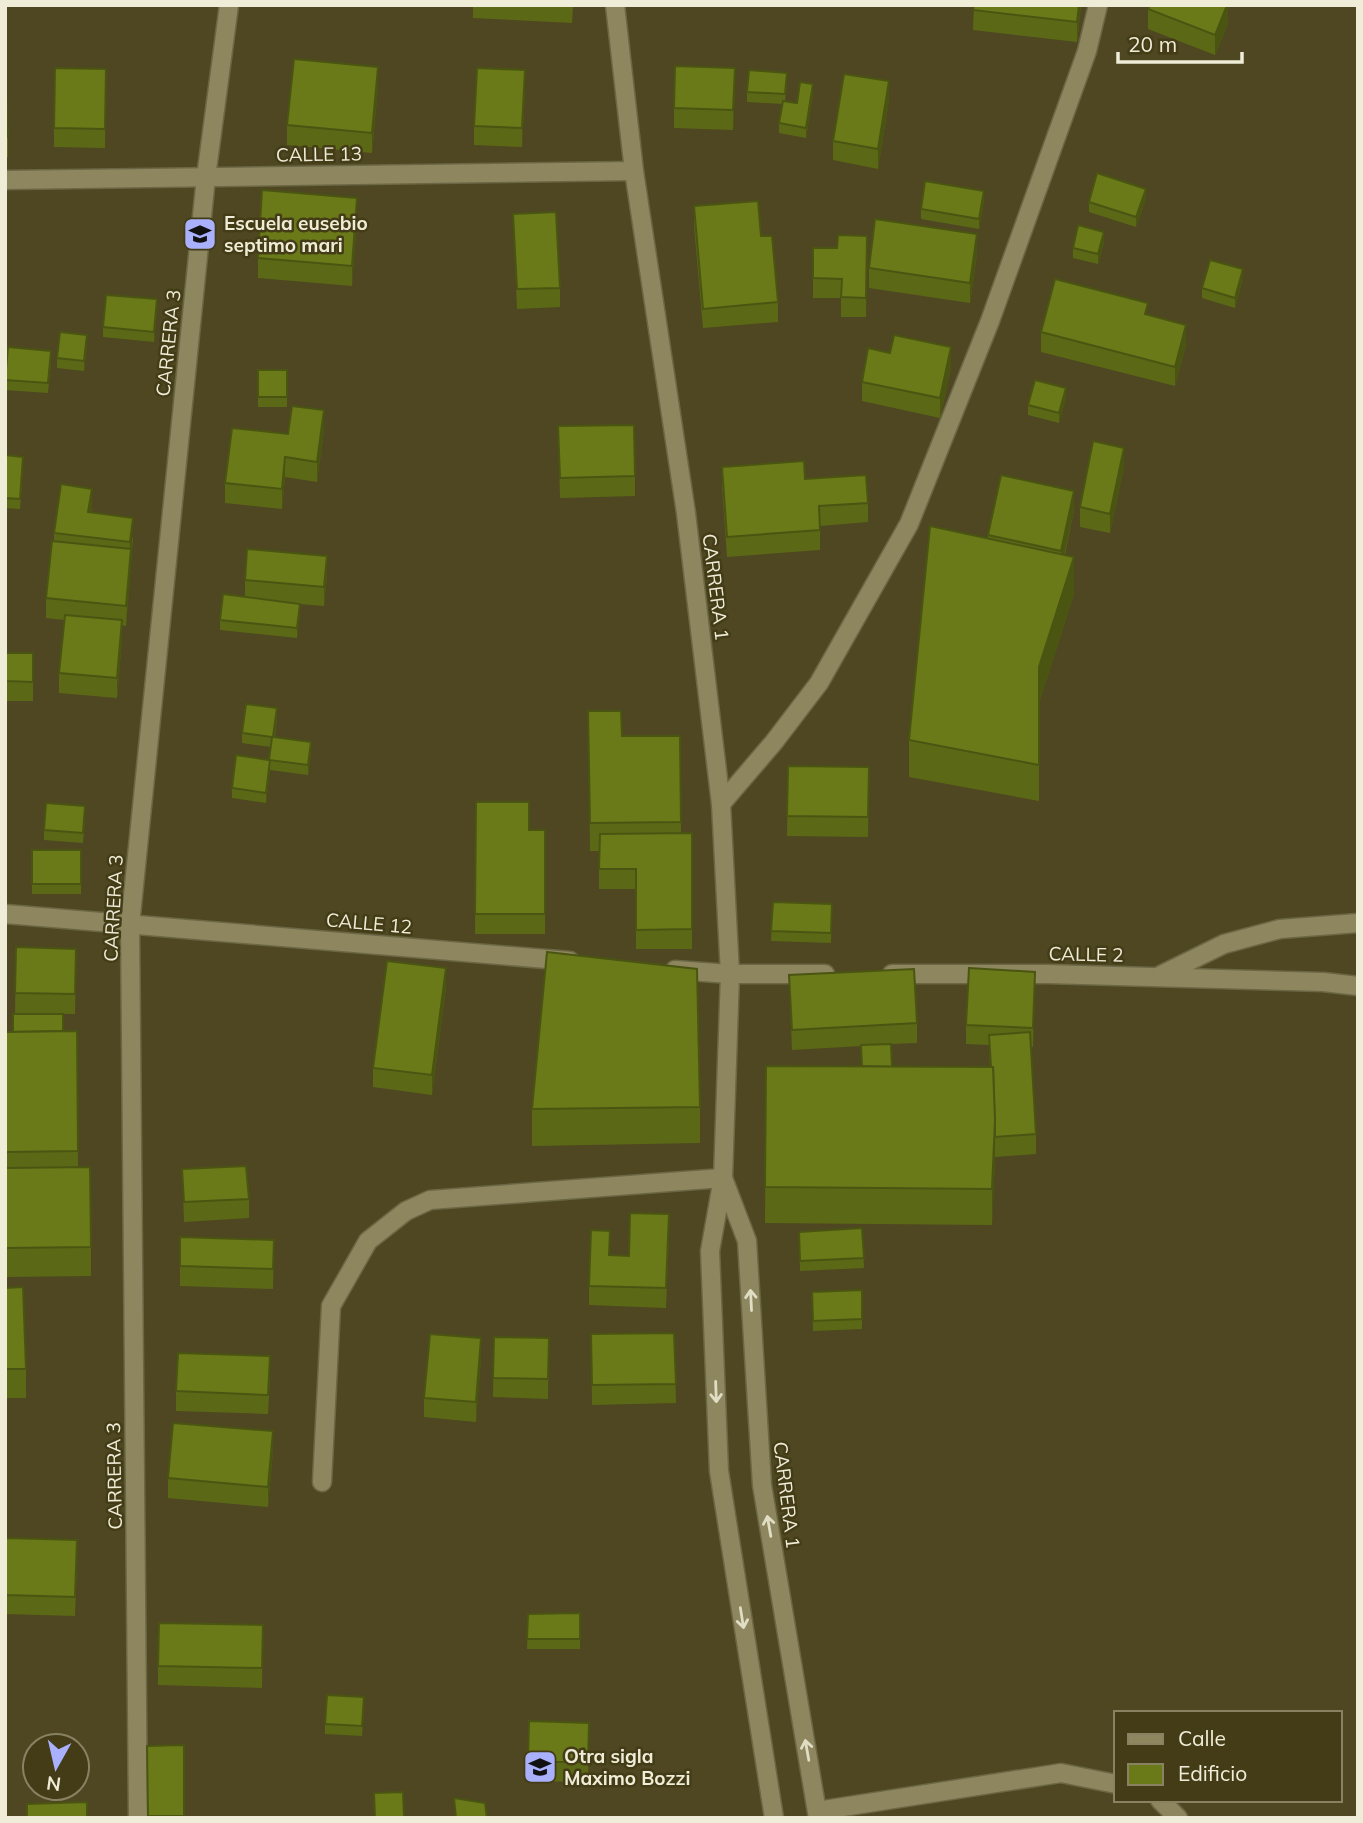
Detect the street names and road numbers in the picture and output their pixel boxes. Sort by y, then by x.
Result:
street label: CALLE 13 [276,141,362,167]
street label: CARRERA 3 [150,288,186,398]
street label: CARRERA 1 [698,532,734,642]
street label: CARRERA 3 [98,854,128,962]
street label: CALLE 12 [325,907,413,939]
street label: CALLE 2 [1048,941,1124,967]
street label: CARRERA 3 [101,1422,127,1530]
street label: CARRERA 1 [769,1440,805,1550]

